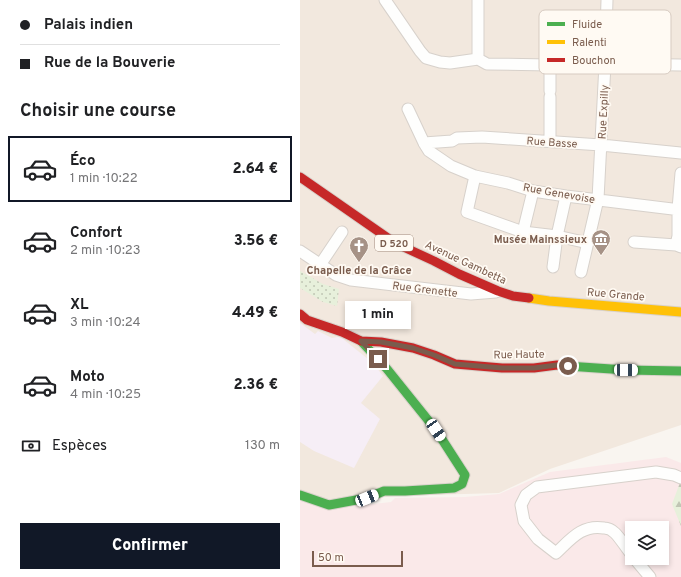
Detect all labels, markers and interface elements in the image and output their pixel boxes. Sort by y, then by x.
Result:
legend [539,10,671,74]
text: Palais indien [44,16,133,35]
text: Fluide [572,18,602,32]
text: Ralenti [572,36,607,50]
text: Rue de la Bouverie [44,54,175,73]
text: Bouchon [572,54,616,68]
street label: Rue Expilly [596,84,612,140]
text: Choisir une course [20,100,176,123]
street label: Rue Basse [526,134,578,152]
icon: car [22,151,58,187]
text: Éco [70,152,95,171]
text: 2.64 € [233,160,278,179]
text: 1 min · 10:22 [70,171,138,187]
street label: Rue Genevoise [522,181,596,207]
icon: car [22,223,58,259]
text: Confort [70,224,122,243]
museum icon: Musée Mainssieux [590,228,612,256]
text: 3.56 € [234,232,278,251]
place label: Musée Mainssieux [494,233,588,247]
church icon: Chapelle de la Grâce [348,235,370,263]
road number: D 520 [375,235,413,251]
street label: Avenue Gambetta [423,238,509,288]
text: 2 min · 10:23 [70,243,141,259]
place label: Chapelle de la Grâce [306,264,412,278]
street label: Rue Grenette [392,279,458,301]
street label: Rue Grande [587,286,645,304]
icon: car [22,295,58,331]
text: XL [70,296,88,315]
callout: 1 min [345,301,411,329]
text: 4.49 € [232,304,278,323]
text: 1 min [362,307,394,323]
text: 3 min · 10:24 [70,315,141,331]
street label: Rue Haute [493,348,545,362]
route end [369,350,387,368]
route start [559,357,577,375]
car [614,364,638,376]
icon: car [22,367,58,403]
text: Moto [70,368,105,387]
text: 2.36 € [233,376,278,395]
text: 4 min · 10:25 [70,387,141,403]
car [424,417,448,443]
icon: cash [20,435,42,457]
text: Espèces [52,437,107,456]
text: 130 m [245,438,280,454]
car [354,488,380,508]
map controls [625,521,669,565]
button: layers [625,521,669,565]
button: Confirmer [20,523,280,569]
scale bar [312,549,403,568]
text: 50 m [318,551,344,565]

